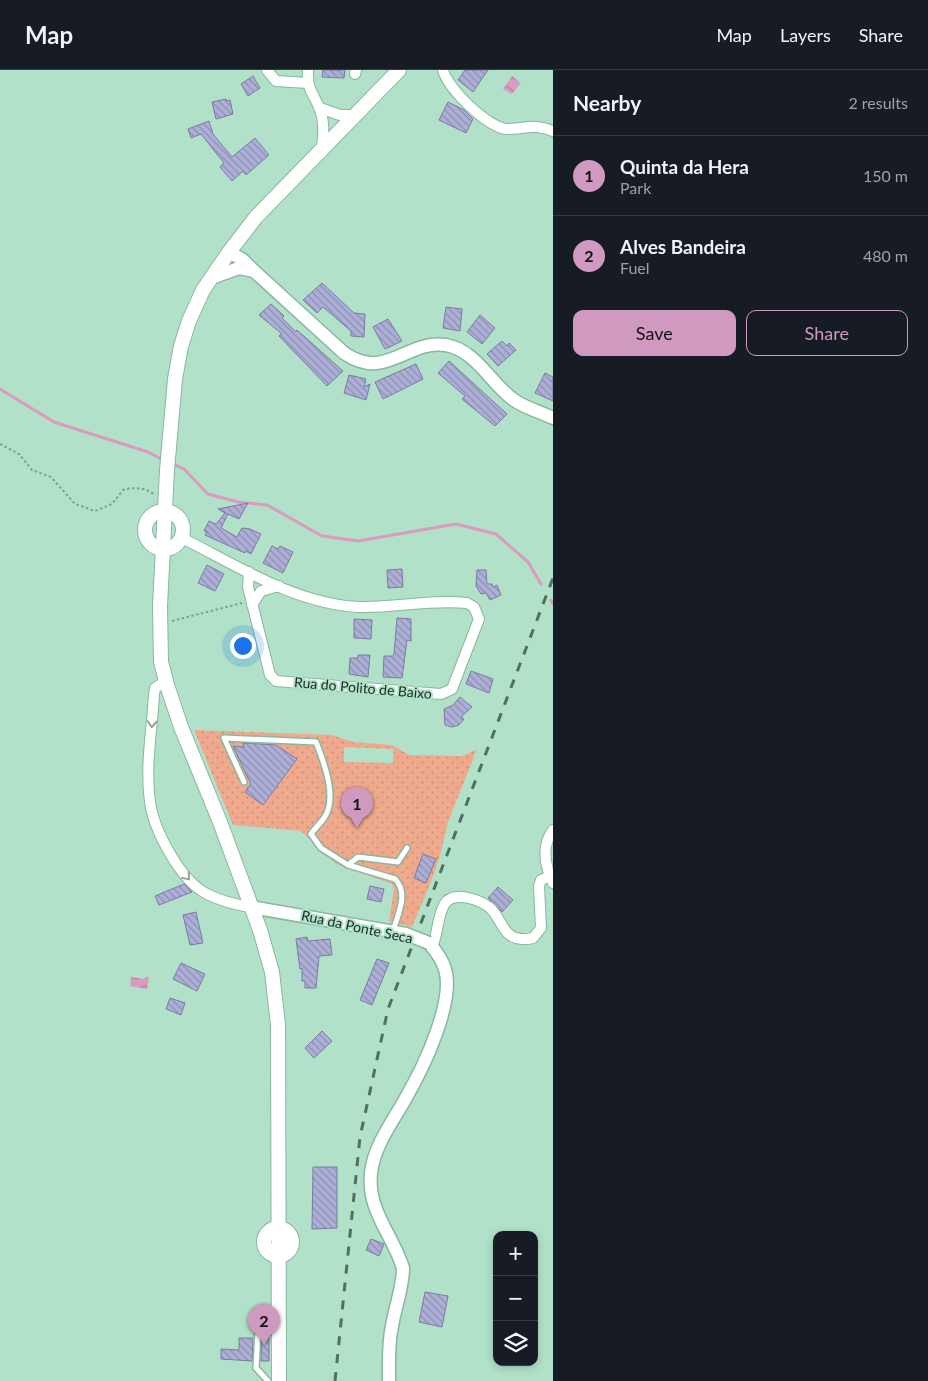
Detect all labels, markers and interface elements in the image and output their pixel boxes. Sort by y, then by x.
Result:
text: Map [25,20,73,49]
text: Map [716,24,752,46]
text: Layers [780,24,831,46]
text: Share [859,24,903,46]
text: Nearby [573,90,641,115]
text: 2 results [848,93,908,112]
text: Quinta da Hera [620,155,749,178]
text: 1 [584,166,594,185]
text: 150 m [863,166,908,185]
text: Park [620,178,651,197]
text: Alves Bandeira [620,235,746,258]
text: 2 [584,246,594,265]
text: 480 m [863,246,908,265]
text: Fuel [620,258,650,277]
button: Save [573,310,736,356]
button: Share [746,310,908,356]
your location [230,633,256,659]
street label: Rua do Polito de Baixo [294,673,433,702]
one-way arrow [147,720,158,728]
pin: 1 [341,787,373,828]
one-way arrow [182,871,191,880]
street label: Rua da Ponte Seca [300,906,414,947]
map controls [493,1231,538,1366]
button: + [493,1231,538,1276]
button: − [493,1276,538,1321]
pin: 2 [248,1304,280,1345]
button: layers [493,1321,538,1366]

